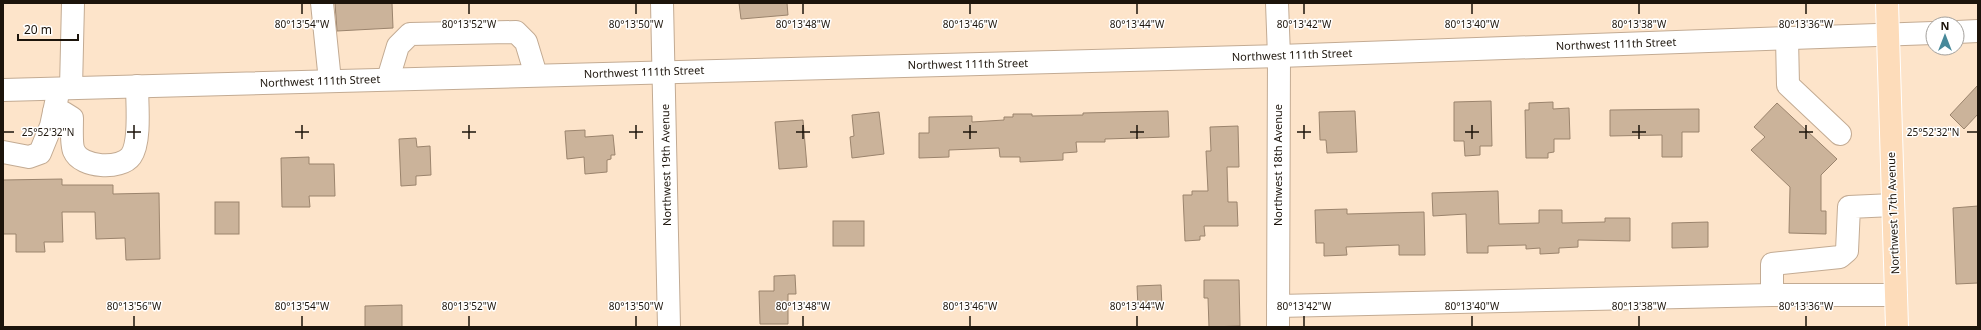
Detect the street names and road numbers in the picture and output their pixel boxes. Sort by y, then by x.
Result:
street label: Northwest 111th Street [1556,34,1676,53]
street label: Northwest 111th Street [1232,45,1352,64]
street label: Northwest 111th Street [908,55,1028,72]
street label: Northwest 111th Street [584,62,704,81]
street label: Northwest 111th Street [260,71,380,90]
street label: Northwest 19th Avenue [657,104,674,226]
street label: Northwest 18th Avenue [1270,104,1285,226]
street label: Northwest 17th Avenue [1883,152,1902,274]

